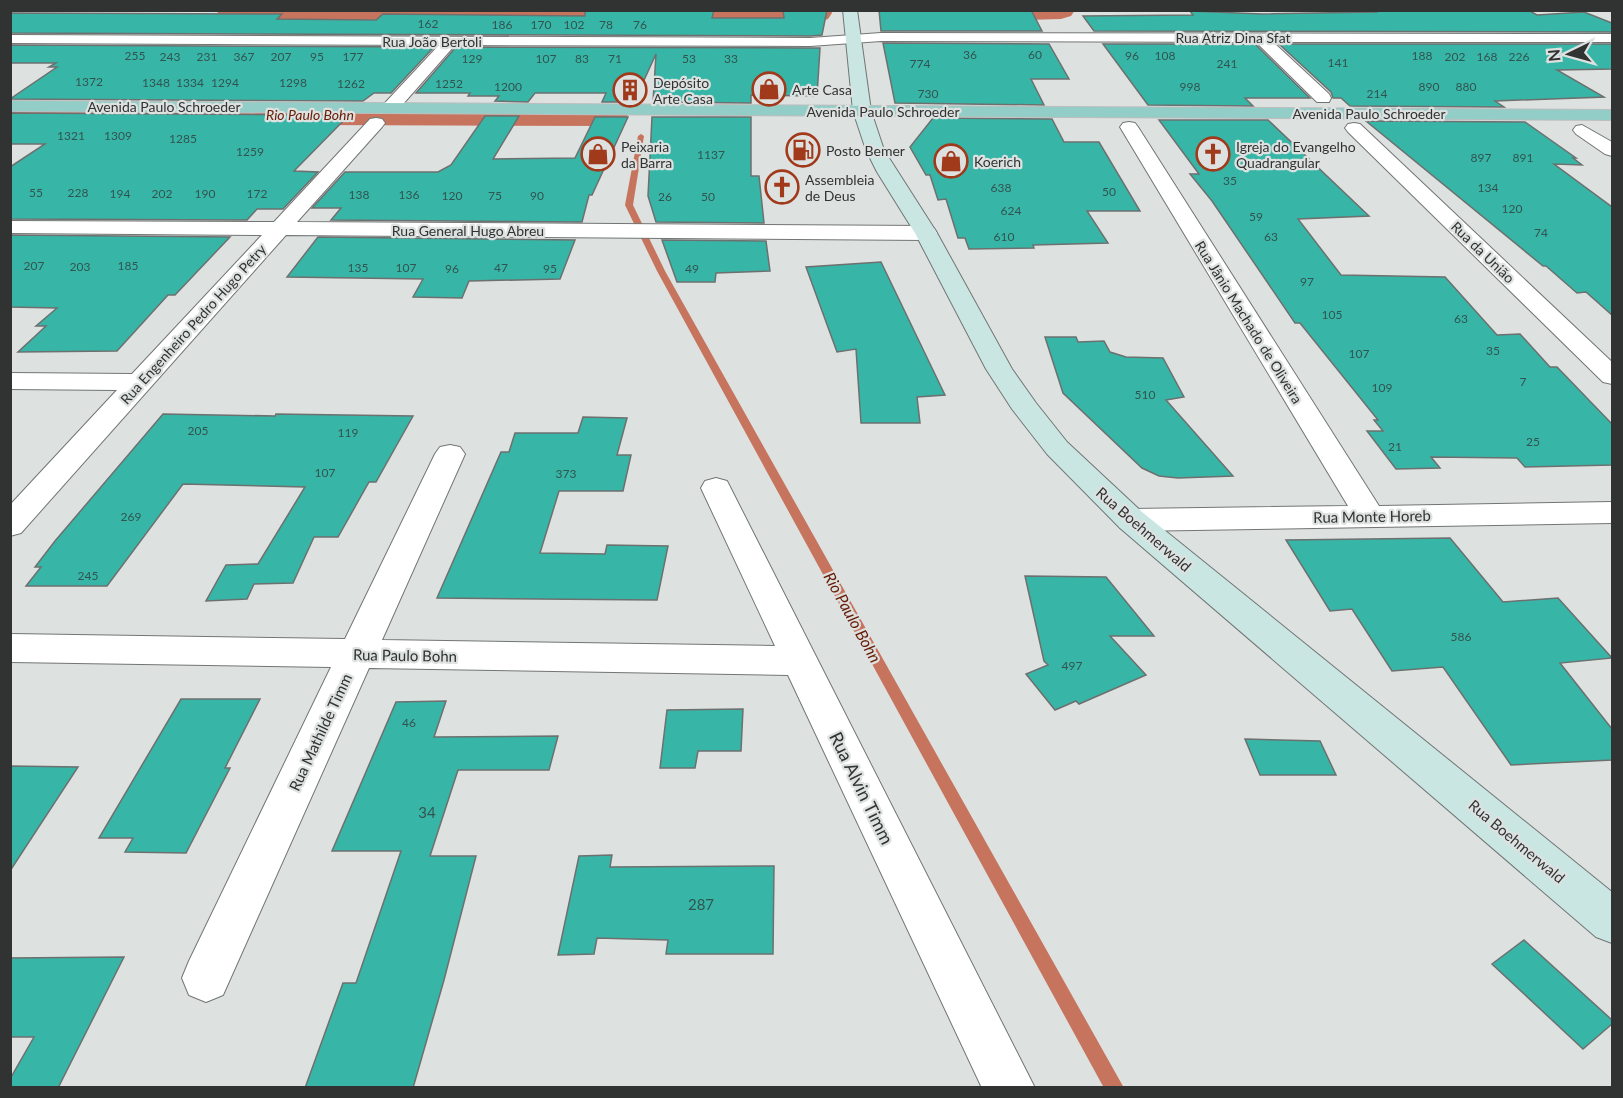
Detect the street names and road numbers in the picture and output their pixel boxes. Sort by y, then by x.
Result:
street label: Rua Atriz Dina Sfat [1175,29,1291,46]
street label: Rua João Bertoli [382,33,482,50]
street label: Avenida Paulo Schroeder [87,98,241,115]
street label: Avenida Paulo Schroeder [806,103,960,120]
street label: Avenida Paulo Schroeder [1292,105,1446,122]
street label: Rua da União [1448,218,1518,286]
street label: Rua General Hugo Abreu [392,222,544,239]
street label: Rua Jânio Machado de Oliveira [1192,238,1306,406]
street label: Rua Engenheiro Pedro Hugo Petry [117,240,270,407]
street label: Rua Boehmerwald [1093,483,1195,575]
street label: Rua Monte Horeb [1313,506,1431,526]
street label: Rua Paulo Bohn [353,645,457,665]
street label: Rua Mathilde Timm [285,670,355,794]
street label: Rua Alvin Timm [825,728,899,848]
street label: Rua Boehmerwald [1465,796,1569,886]

